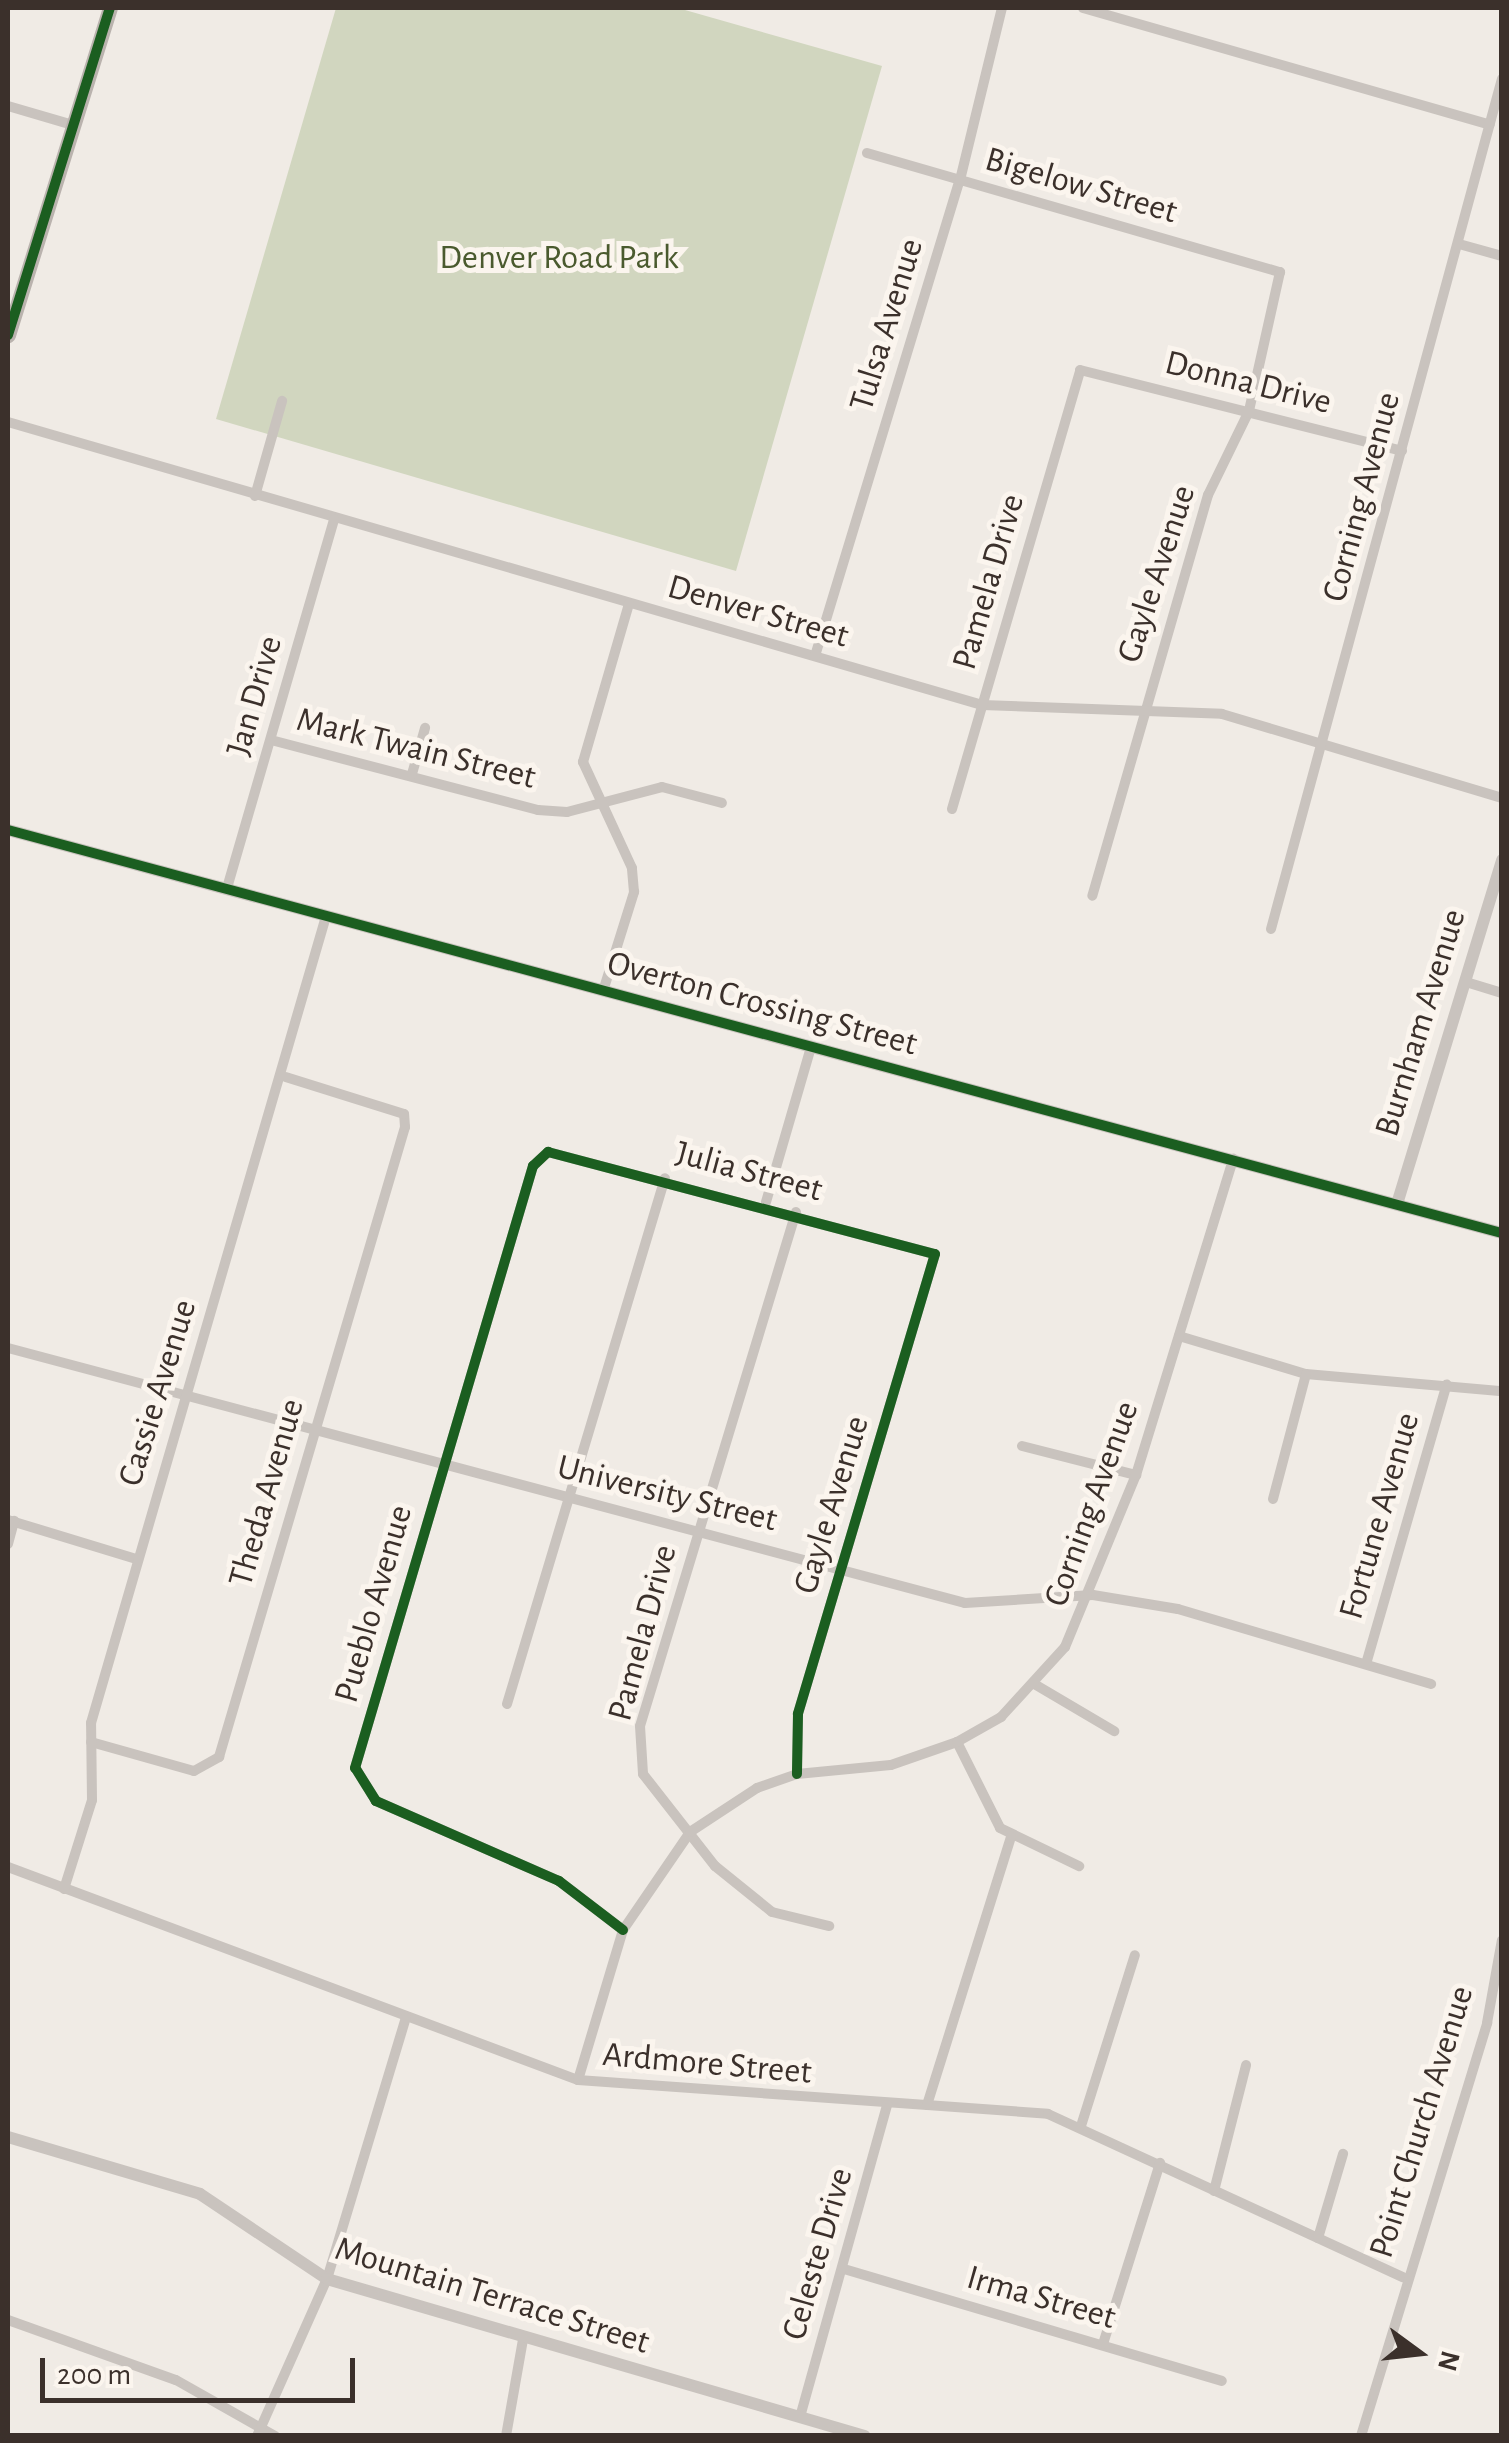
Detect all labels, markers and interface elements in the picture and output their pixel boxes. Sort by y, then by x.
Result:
street label: Bigelow Street [980,139,1182,233]
street label: Tulsa Avenue [841,234,933,416]
park label: Denver Road Park [439,237,679,279]
street label: Donna Drive [1160,342,1336,424]
street label: Corning Avenue [1314,388,1410,606]
street label: Gayle Avenue [1109,480,1205,668]
street label: Pamela Drive [944,489,1034,675]
street label: Denver Street [663,566,853,658]
street label: Jan Drive [218,631,292,761]
street label: Mark Twain Street [292,699,540,799]
street label: Burnham Avenue [1366,904,1476,1142]
street label: Overton Crossing Street [603,942,921,1066]
street label: Julia Street [671,1132,827,1212]
street label: Cassie Avenue [110,1295,206,1491]
street label: Theda Avenue [220,1394,314,1592]
street label: Corning Avenue [1035,1396,1149,1612]
street label: Fortune Avenue [1330,1408,1430,1624]
street label: Gayle Avenue [785,1411,879,1599]
street label: University Street [553,1446,781,1542]
street label: Pueblo Avenue [326,1501,422,1707]
street label: Pamela Drive [599,1540,687,1726]
street label: Point Church Avenue [1361,1981,1483,2263]
street label: Ardmore Street [601,2034,813,2094]
street label: Celeste Drive [773,2163,863,2345]
street label: Mountain Terrace Street [330,2228,654,2364]
street label: Irma Street [962,2257,1120,2339]
north arrow [1369,2303,1469,2403]
scale bar [45,2338,360,2400]
text: N [1432,2348,1464,2374]
text: 200 m [57,2360,131,2390]

